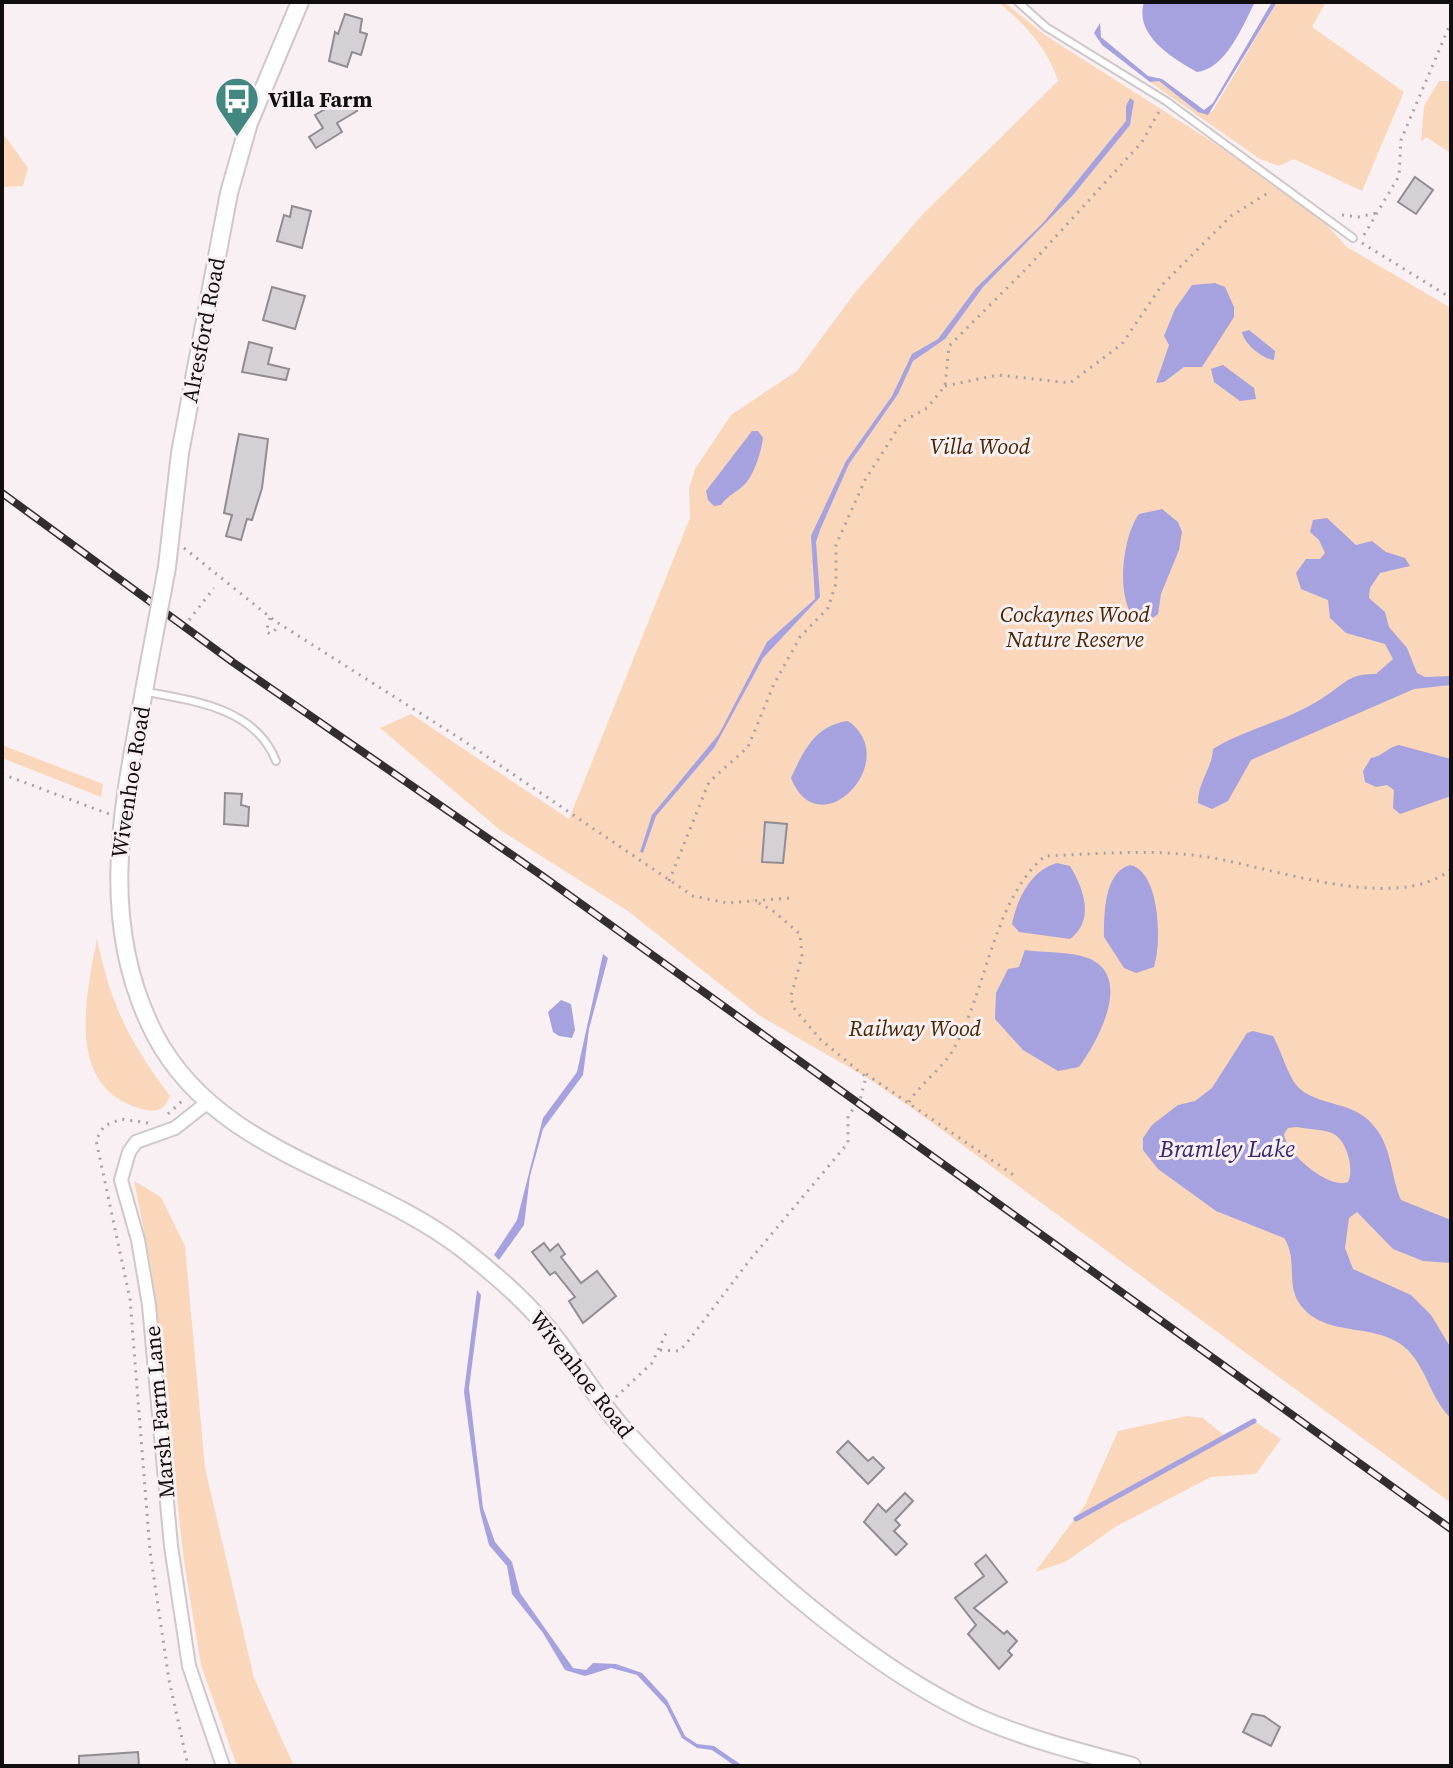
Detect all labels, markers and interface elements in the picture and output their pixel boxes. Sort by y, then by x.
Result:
bus stop icon: Villa Farm [213,75,261,138]
place label: Villa Farm [268,84,373,114]
street label: Alresford Road [174,254,232,405]
park label: Villa Wood [930,431,1031,461]
park label: Cockaynes Wood Nature Reserve [1000,599,1151,654]
street label: Wivenhoe Road [103,703,157,860]
park label: Railway Wood [848,1013,982,1043]
water label: Bramley Lake [1158,1132,1295,1165]
street label: Wivenhoe Road [523,1304,641,1444]
street label: Marsh Farm Lane [137,1324,181,1500]

